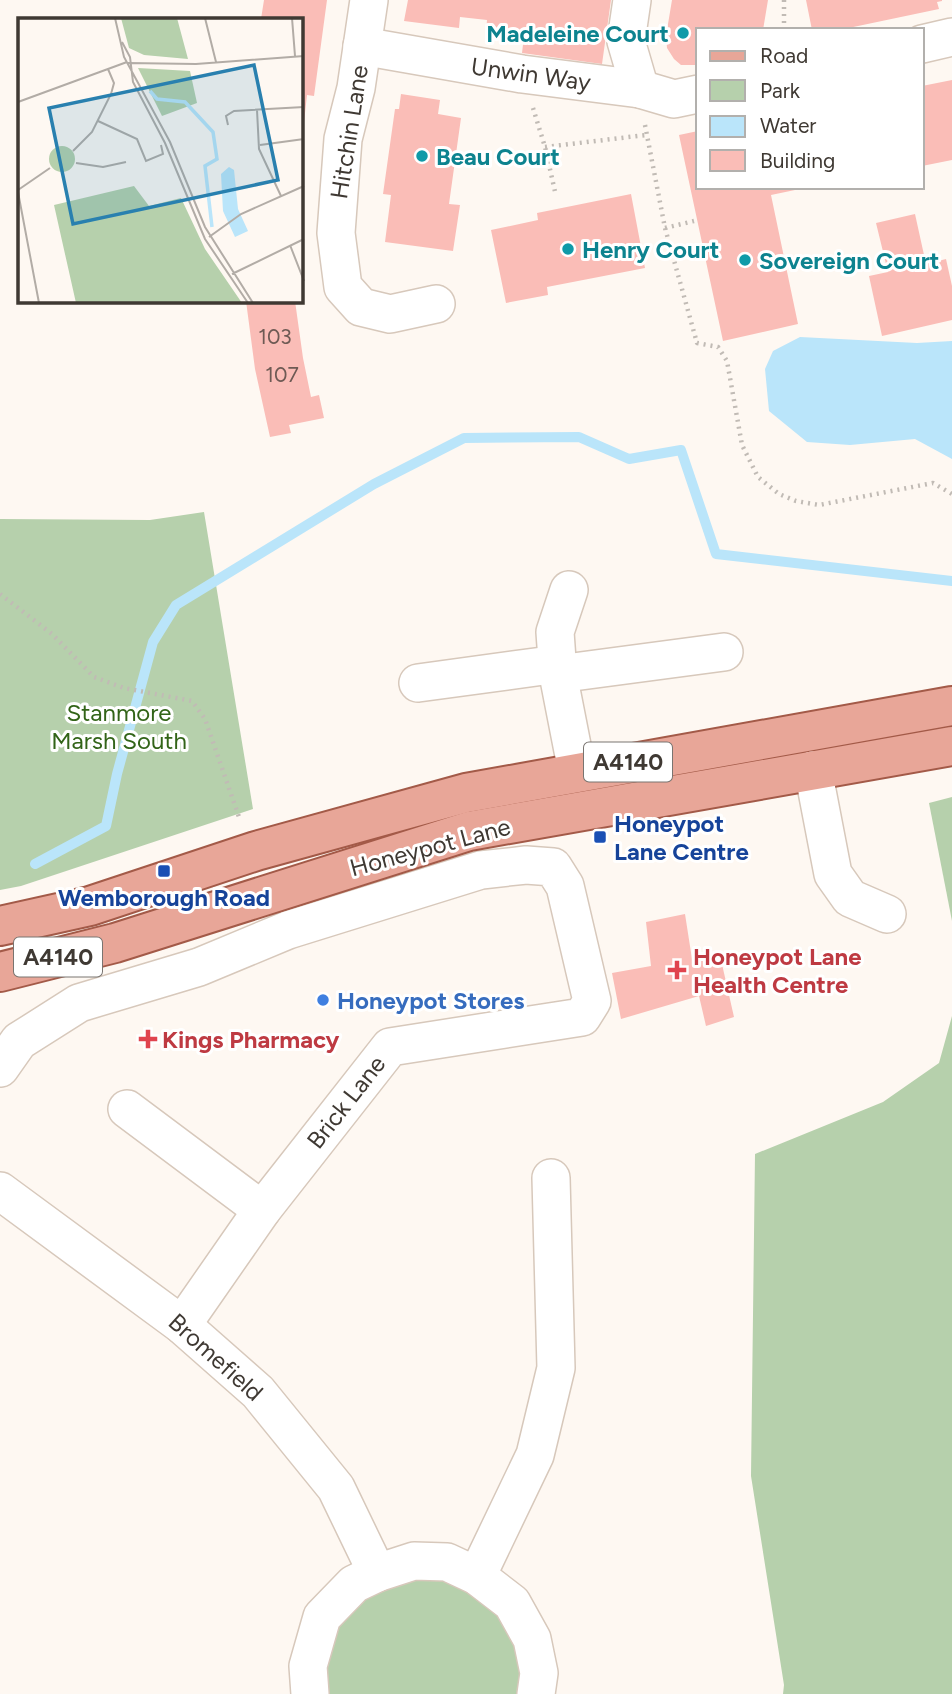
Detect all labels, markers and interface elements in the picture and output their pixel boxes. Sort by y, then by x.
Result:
inset map [18,18,303,303]
place label: Madeleine Court [486,19,669,48]
marker: Madeleine Court [675,25,691,41]
legend [696,28,924,189]
text: Road [760,43,808,68]
street label: Unwin Way [469,51,593,97]
street label: Hitchin Lane [324,63,374,201]
text: Park [760,78,801,103]
text: Water [760,113,816,138]
place label: Beau Court [436,142,560,171]
marker: Beau Court [414,148,430,164]
text: Building [760,148,835,173]
place label: Henry Court [582,235,719,264]
marker: Henry Court [560,241,576,257]
place label: Sovereign Court [759,246,939,275]
marker: Sovereign Court [737,252,753,268]
house number: 103 [258,324,292,349]
house number: 107 [265,362,299,387]
park label: Stanmore Marsh South [51,698,187,755]
road number: A4140 [584,742,672,782]
place label: Honeypot Lane Centre [614,809,749,866]
street label: Honeypot Lane [347,812,513,882]
marker: Honeypot Lane Centre [592,829,608,845]
marker: Wemborough Road [156,863,172,879]
place label: Wemborough Road [58,883,270,912]
road number: A4140 [14,938,102,976]
place label: Honeypot Lane Health Centre [693,942,862,999]
marker: Honeypot Lane Health Centre [667,960,687,980]
place label: Honeypot Stores [337,986,524,1015]
marker: Honeypot Stores [315,992,331,1008]
place label: Kings Pharmacy [162,1025,340,1054]
marker: Kings Pharmacy [140,1031,156,1047]
street label: Brick Lane [301,1050,391,1154]
street label: Bromefield [163,1307,269,1407]

